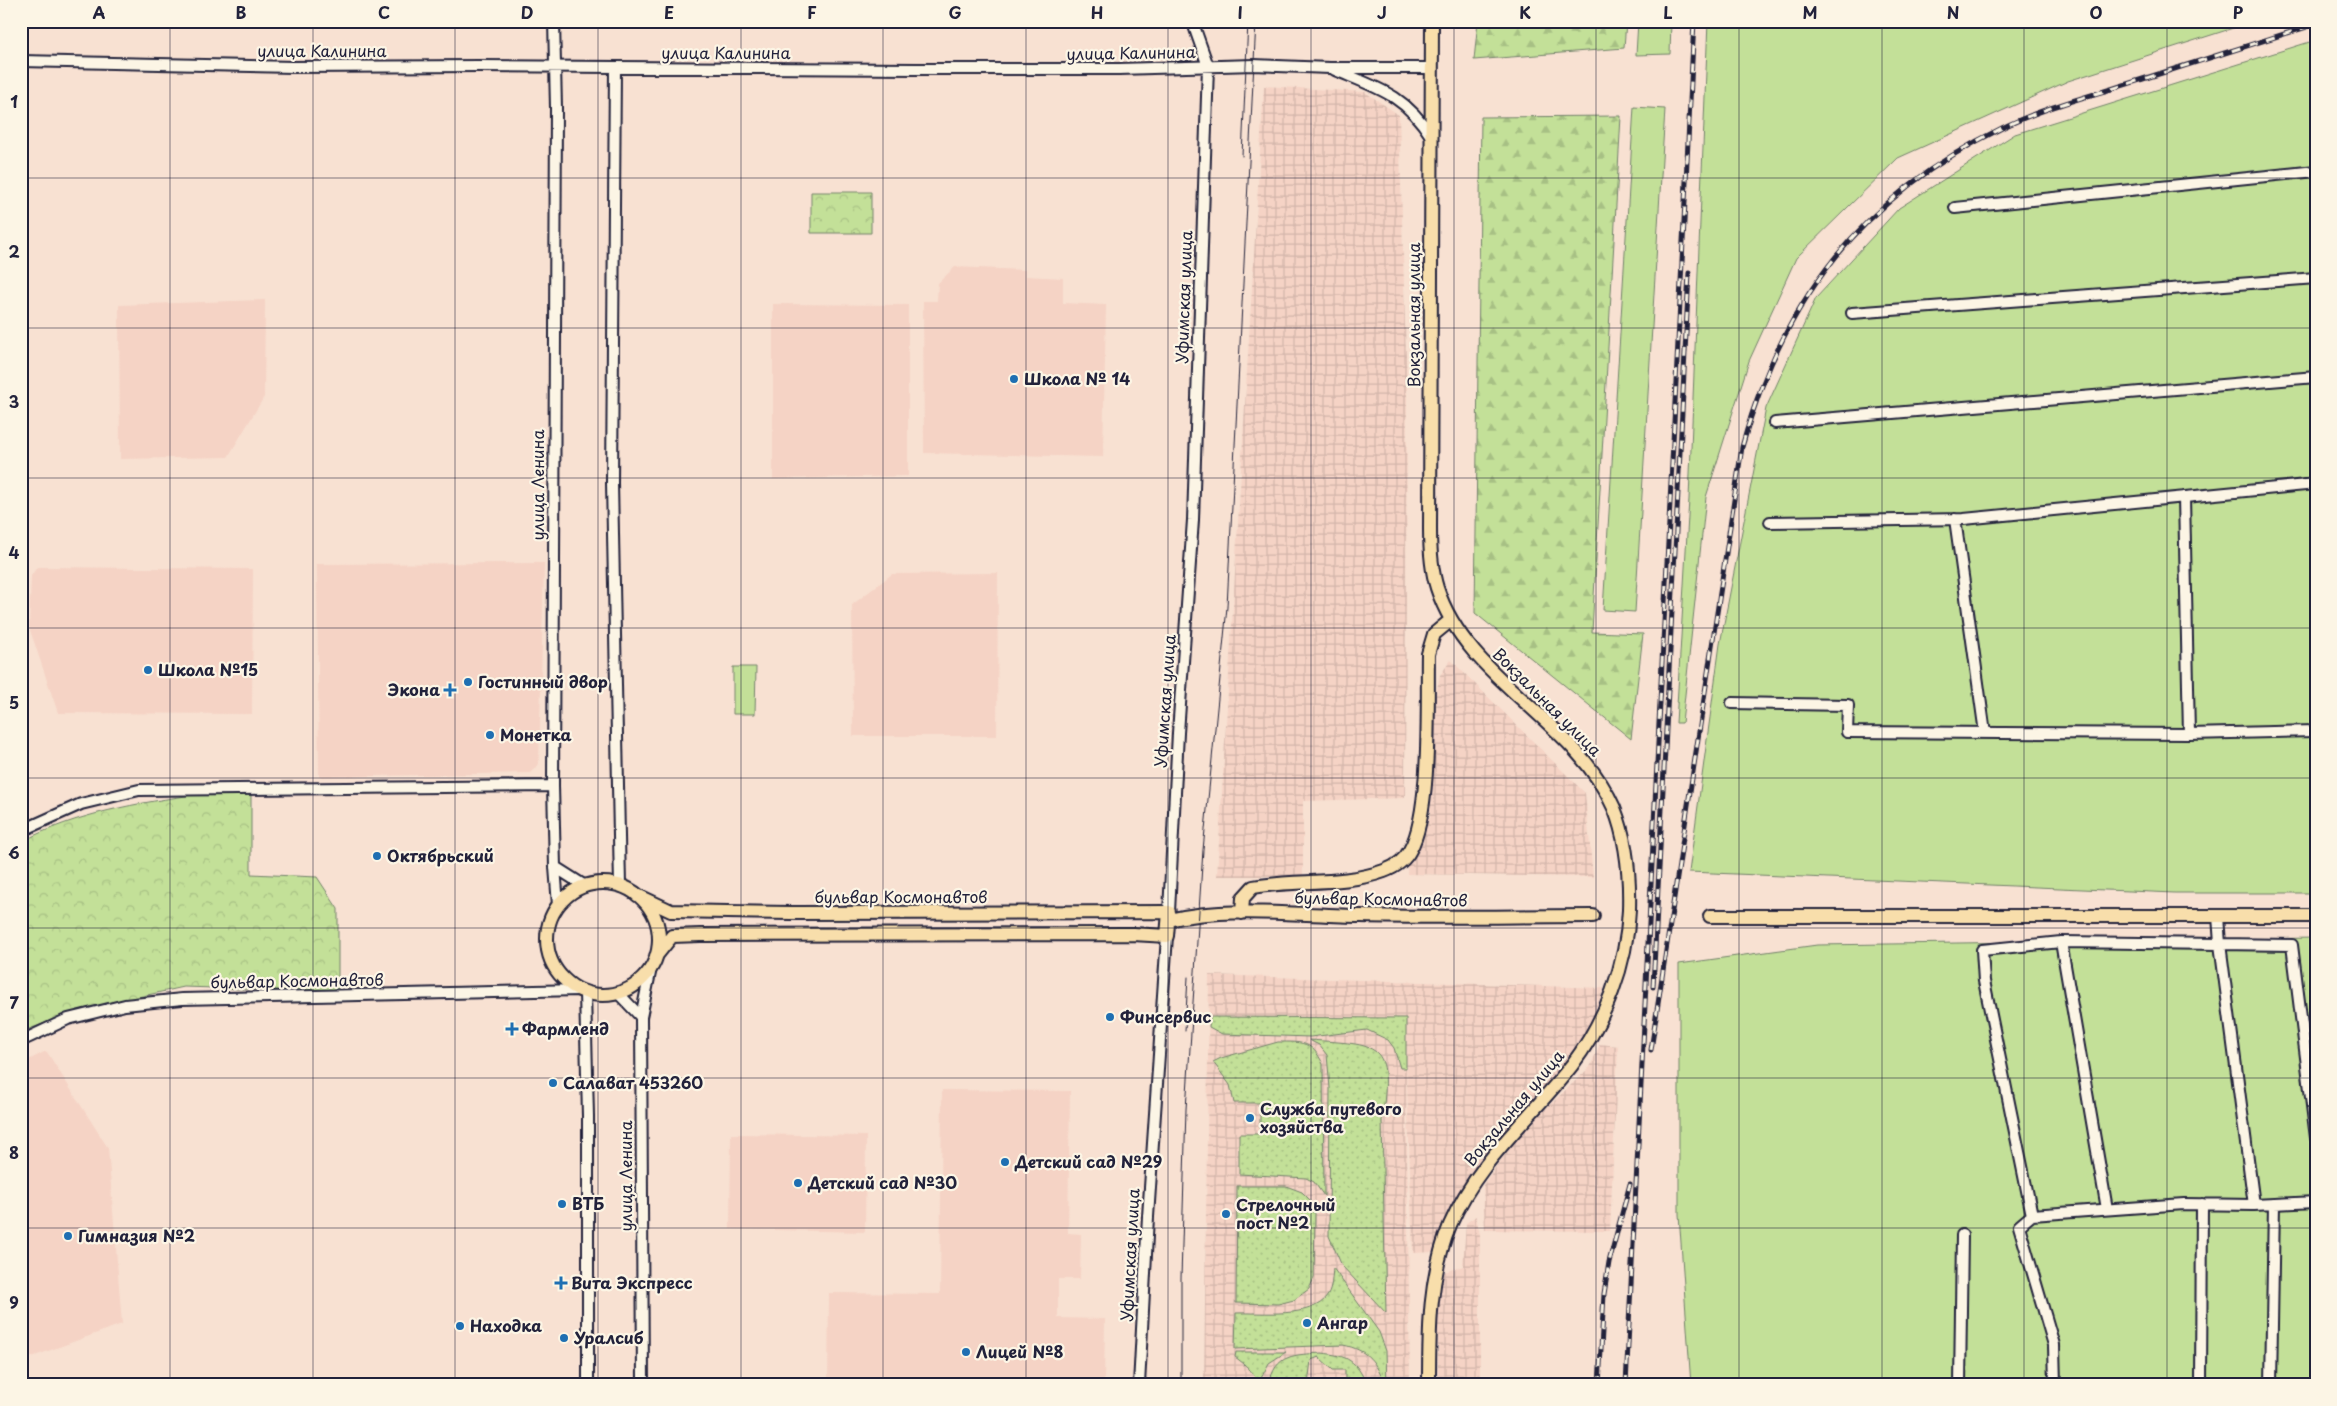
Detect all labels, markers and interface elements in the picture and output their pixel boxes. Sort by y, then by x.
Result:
text: A [93,0,106,24]
text: B [236,0,247,24]
text: C [378,0,390,24]
text: D [521,0,533,24]
text: E [664,0,674,24]
text: F [807,0,817,24]
text: G [948,0,962,24]
text: H [1091,0,1103,24]
text: I [1237,0,1243,24]
text: J [1377,0,1387,24]
text: K [1519,0,1531,24]
text: L [1663,0,1673,24]
text: M [1802,0,1818,24]
text: N [1947,0,1959,24]
text: O [2090,0,2103,24]
text: P [2233,0,2244,24]
street label: улица Калинина [257,38,387,62]
street label: улица Калинина [1066,39,1196,65]
street label: улица Калинина [661,40,791,64]
text: 1 [10,89,18,113]
street label: Уфимская улица [1169,230,1197,364]
text: 2 [8,239,20,263]
street label: Вокзальная улица [1401,242,1425,388]
place label: Школа № 14 [1024,366,1130,390]
marker: Школа № 14 [1008,373,1020,385]
text: 3 [9,389,19,413]
street label: улица Ленина [525,429,549,541]
text: 4 [9,540,20,564]
street label: Уфимская улица [1147,634,1181,768]
street label: Вокзальная улица [1488,642,1607,761]
place label: Школа №15 [158,657,258,681]
marker: Школа №15 [142,664,154,676]
place label: Гостинный двор [478,669,608,693]
marker: Гостинный двор [462,676,474,688]
place label: Экона [388,677,440,701]
marker: Экона [444,684,456,696]
text: 5 [9,690,19,714]
place label: Монетка [500,722,572,746]
marker: Монетка [484,729,496,741]
text: 6 [8,840,20,864]
place label: Октябрьский [387,843,494,867]
marker: Октябрьский [371,850,383,862]
street label: бульвар Космонавтов [814,884,988,908]
street label: бульвар Космонавтов [1294,884,1468,912]
street label: бульвар Космонавтов [210,966,384,994]
text: 7 [9,990,19,1014]
place label: Финсервис [1120,1004,1212,1028]
marker: Финсервис [1104,1011,1116,1023]
place label: Фармленд [522,1016,609,1040]
marker: Фармленд [506,1023,518,1035]
street label: Вокзальная улица [1457,1044,1569,1171]
place label: Салават 453260 [563,1070,703,1094]
marker: Салават 453260 [547,1077,559,1089]
place label: Служба путевого хозяйства [1260,1096,1402,1138]
marker: Служба путевого хозяйства [1244,1112,1256,1124]
street label: улица Ленина [613,1120,637,1232]
text: 8 [9,1140,19,1164]
place label: Детский сад №29 [1014,1149,1162,1173]
marker: Детский сад №29 [999,1156,1011,1168]
place label: Детский сад №30 [807,1170,957,1194]
marker: Детский сад №30 [792,1177,804,1189]
street label: Уфимская улица [1114,1188,1144,1322]
place label: ВТБ [572,1191,604,1215]
place label: Стрелочный пост №2 [1236,1192,1336,1234]
marker: ВТБ [556,1198,568,1210]
marker: Стрелочный пост №2 [1220,1208,1232,1220]
place label: Гимназия №2 [78,1223,195,1247]
marker: Гимназия №2 [62,1230,74,1242]
place label: Вита Экспресс [571,1270,693,1294]
marker: Вита Экспресс [555,1277,567,1289]
text: 9 [9,1290,19,1314]
place label: Ангар [1316,1310,1368,1334]
place label: Находка [470,1313,542,1337]
marker: Ангар [1301,1317,1313,1329]
marker: Находка [454,1320,466,1332]
place label: Уралсиб [573,1325,644,1349]
marker: Уралсиб [558,1332,570,1344]
place label: Лицей №8 [976,1339,1063,1363]
marker: Лицей №8 [960,1346,972,1358]

